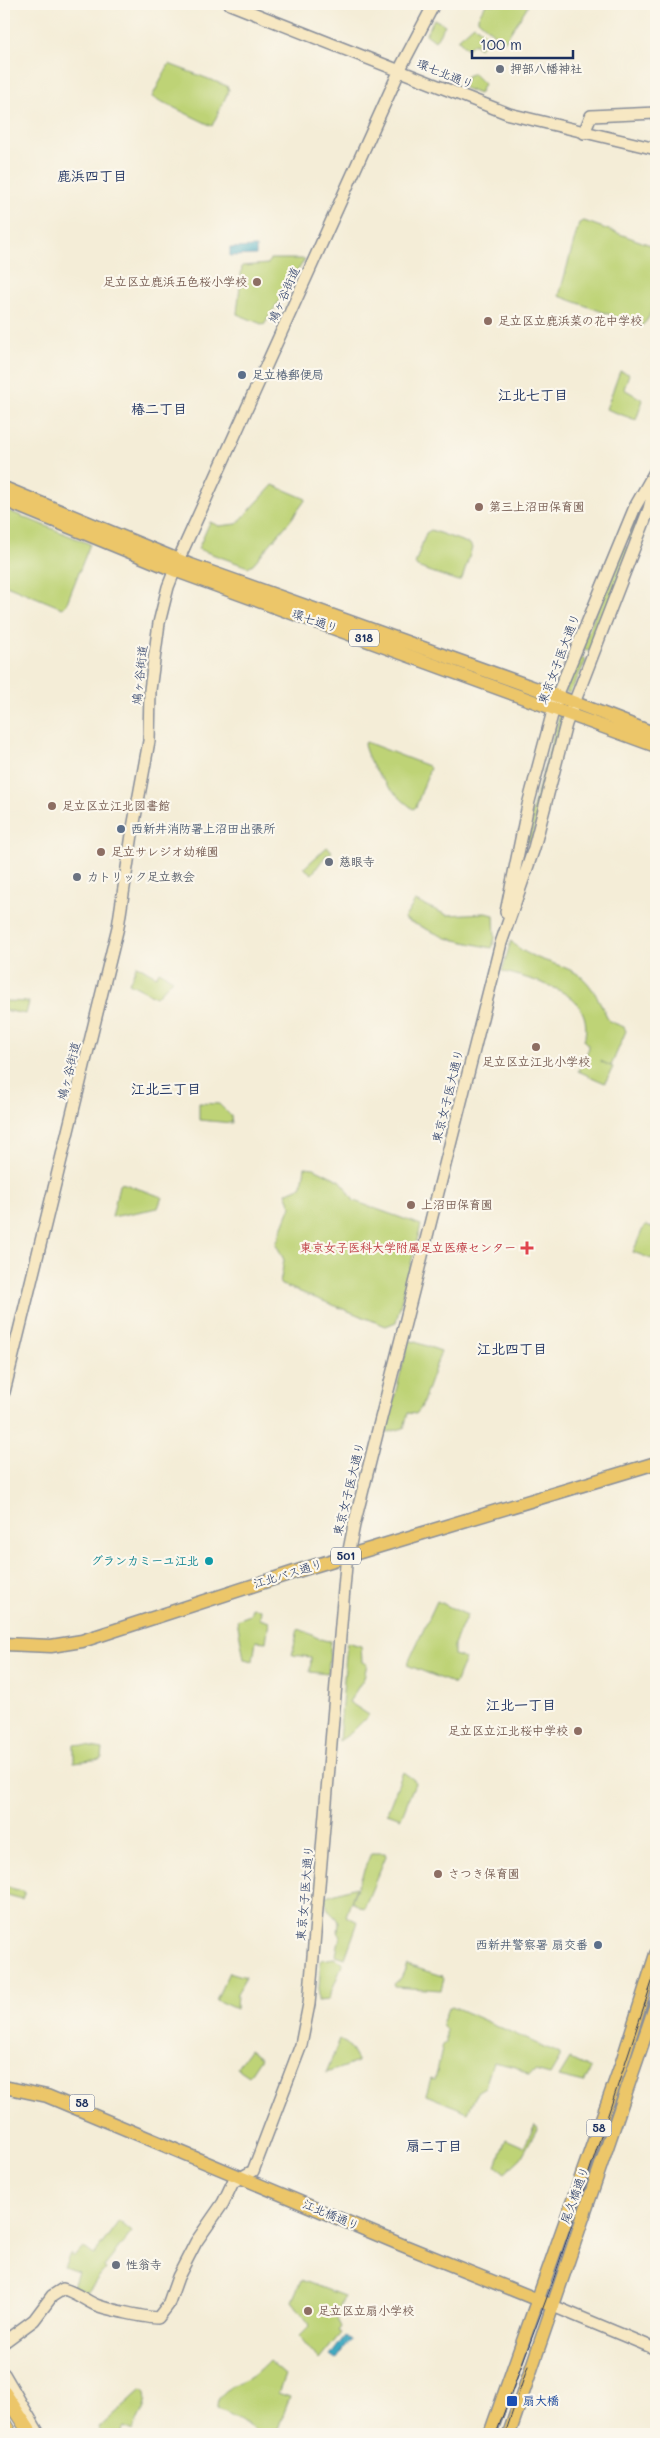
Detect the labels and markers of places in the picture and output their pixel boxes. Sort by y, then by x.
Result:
place label: 押部八幡神社 [510,60,582,76]
marker: 押部八幡神社 [494,63,506,75]
place label: 足立区立鹿浜五色桜小学校 [103,273,247,289]
marker: 足立区立鹿浜五色桜小学校 [251,276,263,288]
place label: 足立区立鹿浜菜の花中学校 [498,312,642,328]
marker: 足立区立鹿浜菜の花中学校 [482,315,494,327]
place label: 足立椿郵便局 [252,366,324,382]
marker: 足立椿郵便局 [236,369,248,381]
place label: 第三上沼田保育園 [489,498,585,514]
marker: 第三上沼田保育園 [473,501,485,513]
place label: 足立区立江北図書館 [62,797,170,813]
marker: 足立区立江北図書館 [46,800,58,812]
place label: 西新井消防署上沼田出張所 [131,820,276,836]
marker: 西新井消防署上沼田出張所 [115,823,127,835]
place label: 足立サレジオ幼稚園 [111,843,219,859]
marker: 足立サレジオ幼稚園 [95,846,107,858]
place label: 慈眼寺 [339,853,375,869]
marker: 慈眼寺 [323,856,335,868]
place label: カトリック足立教会 [87,868,195,884]
marker: カトリック足立教会 [71,871,83,883]
marker: 足立区立江北小学校 [530,1041,542,1053]
place label: 足立区立江北小学校 [482,1053,590,1069]
place label: 上沼田保育園 [421,1196,493,1212]
marker: 上沼田保育園 [405,1199,417,1211]
place label: 東京女子医科大学附属足立医療センター [300,1239,516,1255]
marker: 東京女子医科大学附属足立医療センター [520,1241,534,1255]
place label: グランカミーユ江北 [91,1552,199,1568]
marker: グランカミーユ江北 [203,1555,215,1567]
place label: 足立区立江北桜中学校 [448,1722,568,1738]
marker: 足立区立江北桜中学校 [572,1725,584,1737]
place label: さつき保育園 [448,1865,520,1881]
marker: さつき保育園 [432,1868,444,1880]
place label: 西新井警察署 扇交番 [476,1936,588,1952]
marker: 西新井警察署 扇交番 [592,1939,604,1951]
place label: 性翁寺 [126,2256,162,2272]
marker: 性翁寺 [110,2259,122,2271]
place label: 足立区立扇小学校 [318,2302,414,2318]
marker: 足立区立扇小学校 [302,2305,314,2317]
place label: 扇大橋 [523,2392,559,2408]
marker: 扇大橋 [505,2394,519,2408]

